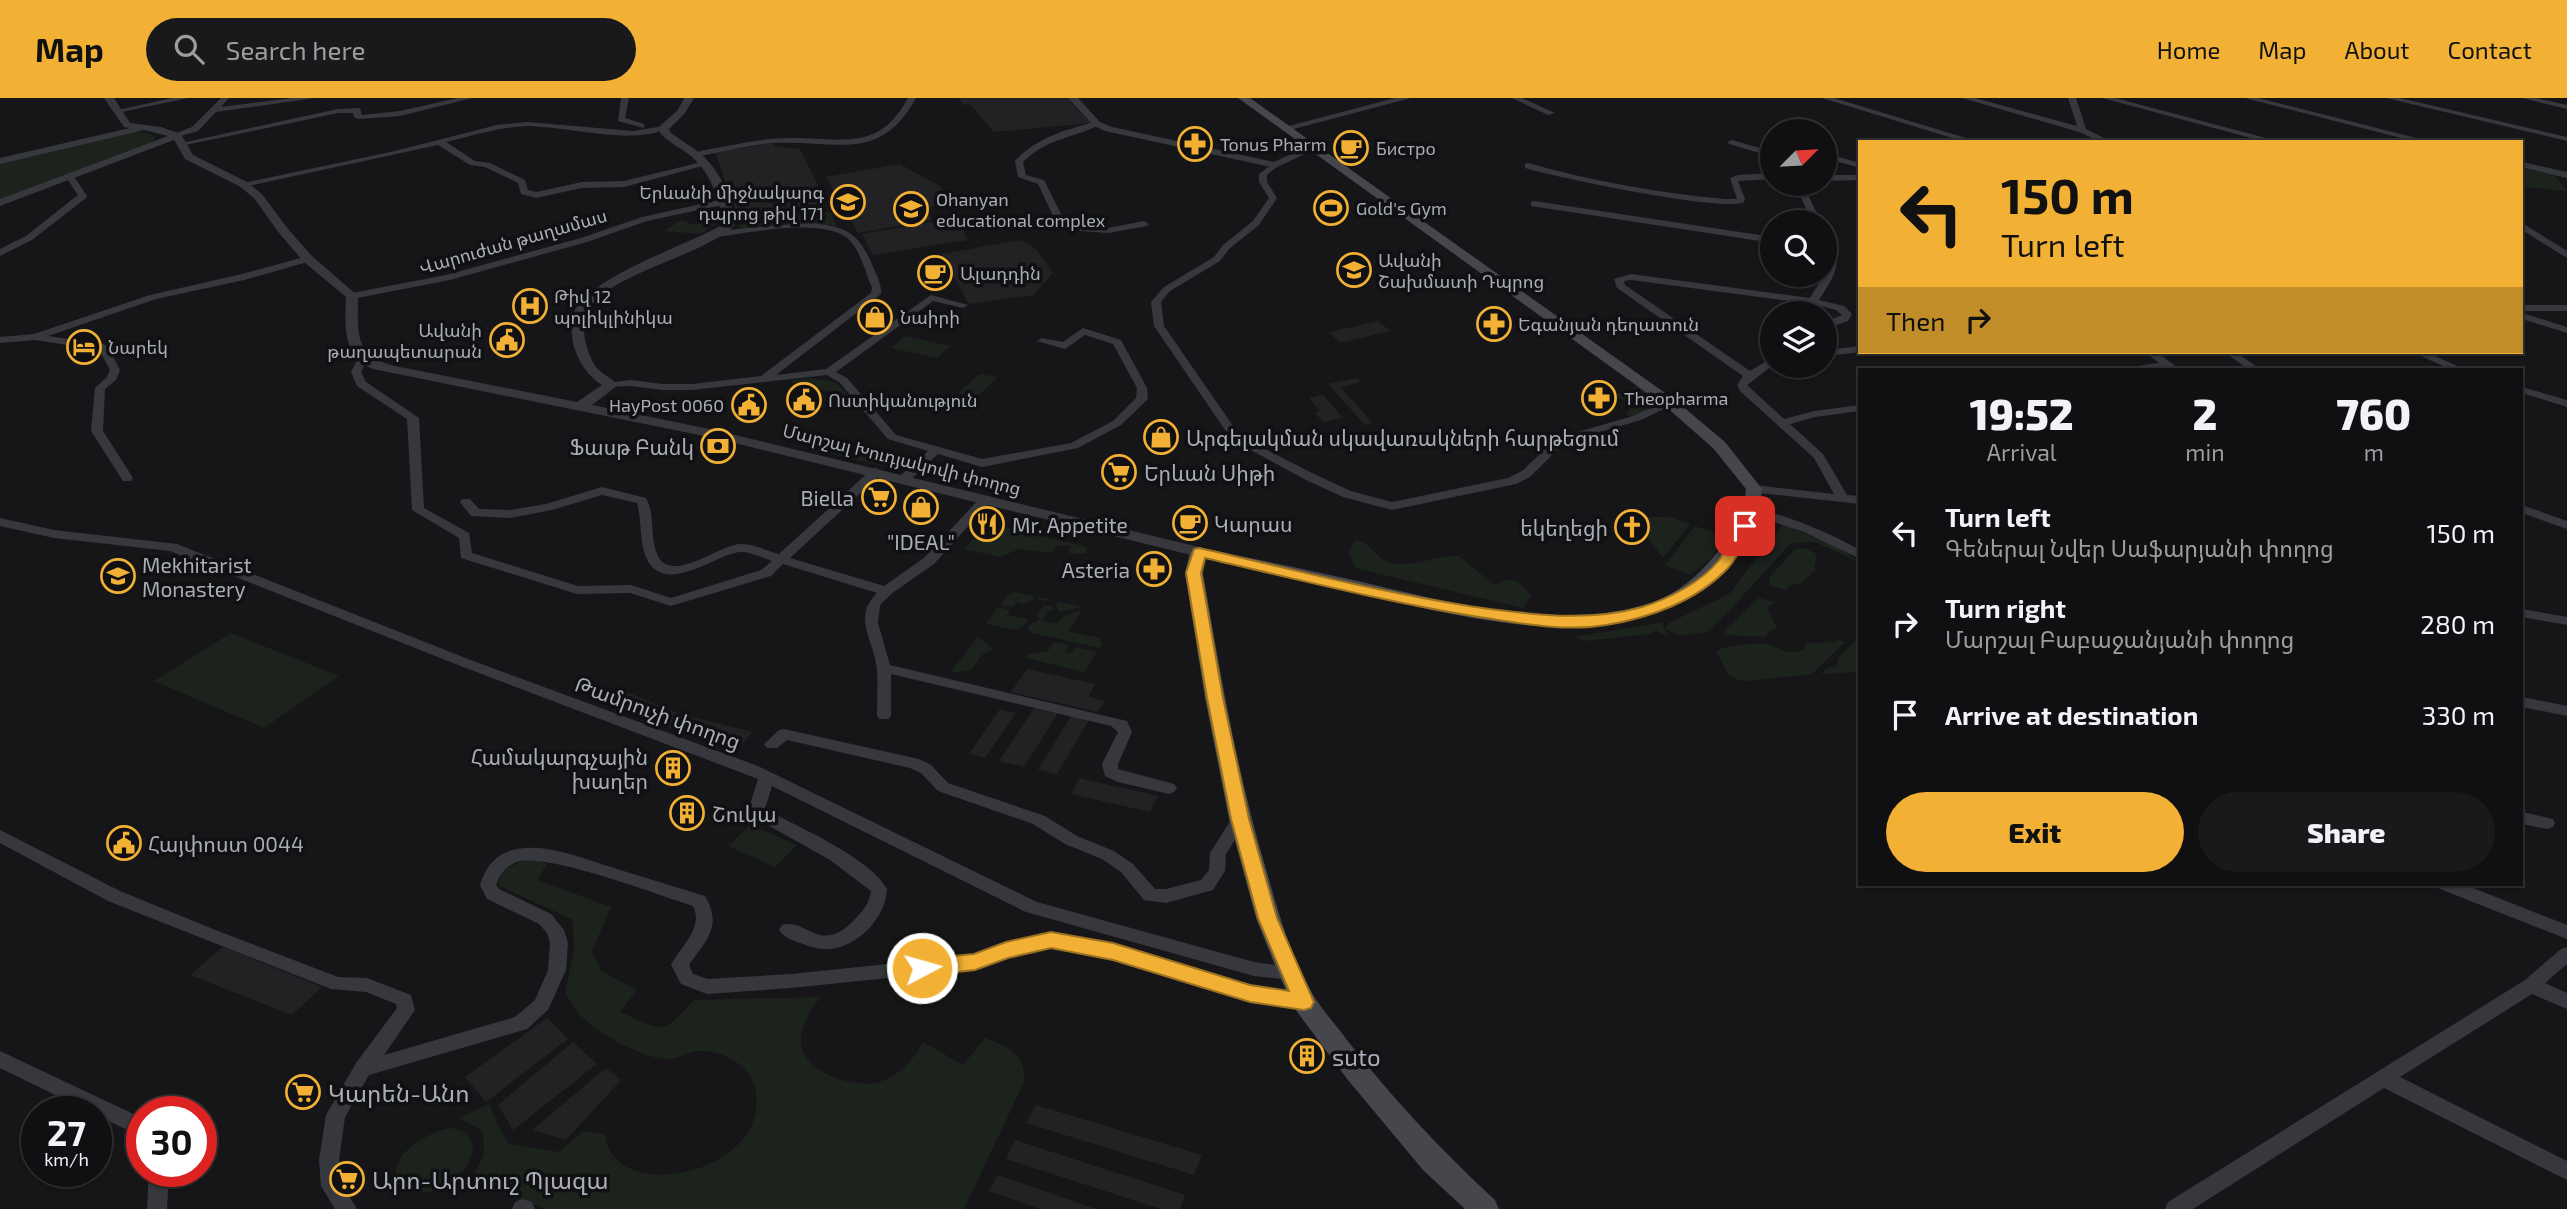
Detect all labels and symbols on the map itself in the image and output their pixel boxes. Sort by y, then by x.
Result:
north arrow [1760,119,1838,196]
pharmacy icon: Tonus Pharm [1176,125,1214,163]
cafe icon: Бистро [1332,129,1370,167]
place label: Tonus Pharm [1220,133,1327,155]
place label: Бистро [1376,137,1436,159]
place label: Երևանի միջնակարգ դպրոց թիվ 171 [639,181,824,224]
school or university icon: Երևանի միջնակարգ դպրոց թիվ 171 [829,183,867,221]
place label: Ohanyan educational complex [936,188,1106,231]
sports icon: Gold's Gym [1312,189,1350,227]
school or university icon: Ohanyan educational complex [892,190,930,228]
place label: Gold's Gym [1356,197,1447,219]
street label: Վարուժան թաղամաս [417,204,609,278]
place label: Ավանի Շախմատի Դպրոց [1378,249,1544,292]
school or university icon: Ավանի Շախմատի Դպրոց [1335,251,1373,289]
cafe icon: Ալադդին [916,254,954,292]
place label: Ալադդին [960,262,1041,284]
place label: Թիվ 12 պոլիկլինիկա [554,285,673,328]
hospital icon: Թիվ 12 պոլիկլինիկա [511,287,549,325]
shop icon: Նաիրի [856,298,894,336]
pharmacy icon: Եգանյան դեղատուն [1475,305,1513,343]
place label: Նաիրի [900,306,960,328]
place label: Եգանյան դեղատուն [1518,313,1699,335]
place label: Ավանի թաղապետարան [327,319,482,362]
public building icon: Ավանի թաղապետարան [488,321,526,359]
hotel icon: Նարեկ [65,328,103,366]
place label: Նարեկ [108,336,168,358]
pharmacy icon: Theopharma [1580,379,1618,417]
public building icon: Ոստիկանություն [785,381,823,419]
public building icon: HayPost 0060 [730,386,768,424]
place label: Theopharma [1624,387,1728,409]
place label: Ոստիկանություն [828,389,978,411]
place label: HayPost 0060 [609,394,724,416]
shop icon: Արգելակման սկավառակների հարթեցում [1142,418,1180,456]
street label: Մարշալ Խուդյակովի փողոց [781,419,1023,499]
place label: Արգելակման սկավառակների հարթեցում [1186,425,1619,451]
bank icon: Ֆասթ Բանկ [699,427,737,465]
place label: Ֆասթ Բանկ [570,434,694,460]
supermarket icon: Երևան Սիթի [1100,453,1138,491]
place label: Երևան Սիթի [1144,460,1275,486]
supermarket icon: Biella [860,478,898,516]
place label: Biella [800,485,854,510]
shop icon: "IDEAL" [902,488,940,526]
pin [1715,496,1775,556]
cafe icon: Կարաս [1171,504,1209,542]
restaurant icon: Mr. Appetite [968,505,1006,543]
church icon: եկեղեցի [1613,508,1651,546]
place label: Կարաս [1214,511,1293,537]
place label: Mr. Appetite [1012,512,1128,537]
place label: եկեղեցի [1520,515,1608,541]
place label: "IDEAL" [887,529,955,554]
pharmacy icon: Asteria [1135,550,1173,588]
place label: Mekhitarist Monastery [142,552,252,601]
school or university icon: Mekhitarist Monastery [99,557,137,595]
place label: Asteria [1062,557,1130,582]
street label: Թամրուչի փողոց [572,670,744,754]
place label: Համակարգչային խաղեր [471,744,648,794]
building icon: Համակարգչային խաղեր [654,749,692,787]
building icon: Շուկա [668,794,706,832]
place label: Շուկա [712,801,777,827]
public building icon: Հայփոստ 0044 [105,824,143,862]
place label: Հայփոստ 0044 [148,831,304,857]
position arrow [885,931,959,1005]
building icon: suto [1288,1037,1326,1075]
place label: suto [1332,1042,1381,1071]
supermarket icon: Կարեն-Անո [284,1073,322,1111]
place label: Կարեն-Անո [328,1078,470,1108]
speed limit sign: 30 [126,1096,217,1187]
supermarket icon: Արո-Արտուշ Պլազա [328,1160,366,1198]
place label: Արո-Արտուշ Պլազա [372,1165,608,1195]

